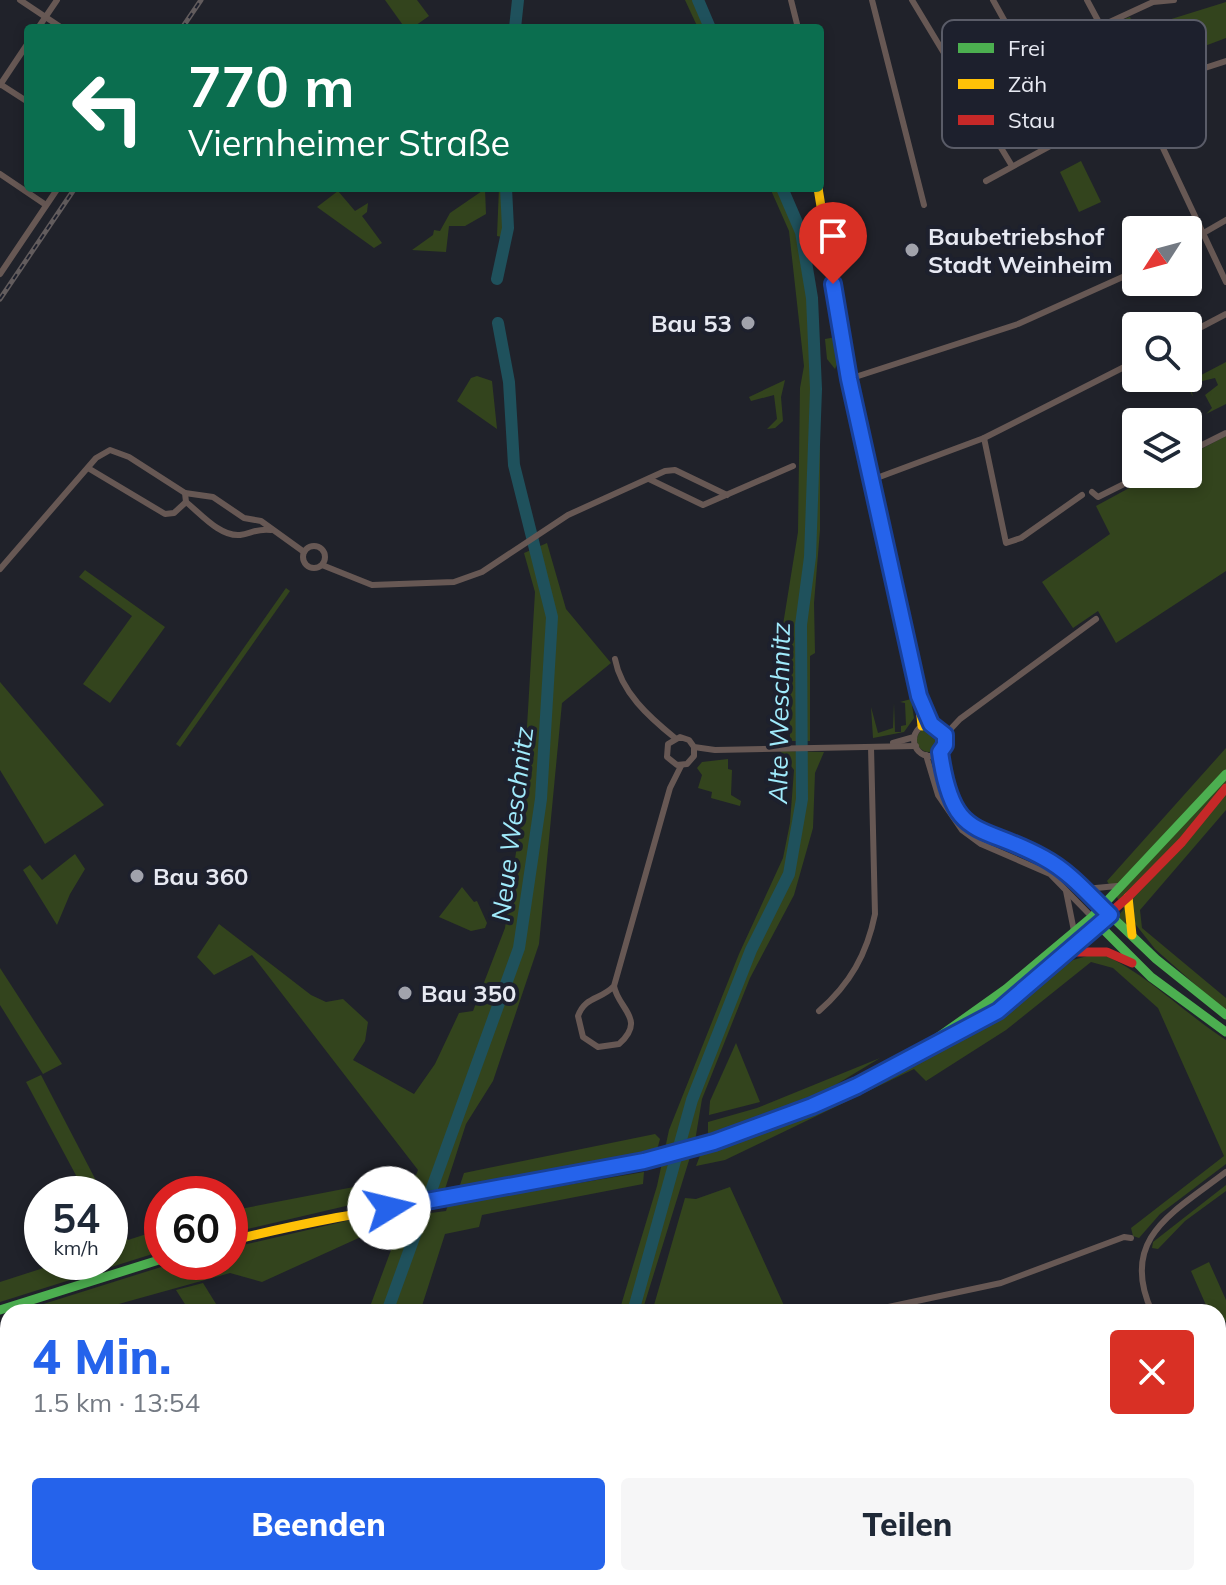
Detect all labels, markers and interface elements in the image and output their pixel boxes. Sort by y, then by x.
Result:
legend [942,20,1206,148]
text: Frei [1008,34,1045,62]
text: 770 m [188,51,355,121]
icon: left [56,56,160,160]
text: Zäh [1008,70,1047,98]
text: Stau [1008,106,1055,134]
text: Viernheimer Straße [188,120,510,165]
pin [799,202,867,284]
icon: arrive [811,214,855,258]
north arrow [1122,216,1202,296]
map controls [1122,216,1202,488]
place label: Baubetriebshof Stadt Weinheim [928,221,1113,279]
marker: Baubetriebshof Stadt Weinheim [903,241,921,259]
place label: Bau 53 [651,308,732,338]
button: search [1122,312,1202,392]
marker: Bau 53 [739,314,757,332]
button: layers [1122,408,1202,488]
water label: Alte Weschnitz [761,621,797,805]
water label: Neue Weschnitz [484,724,540,923]
place label: Bau 360 [153,861,249,891]
marker: Bau 360 [128,867,146,885]
place label: Bau 350 [421,978,517,1008]
marker: Bau 350 [396,984,414,1002]
position arrow [347,1166,431,1250]
speed limit sign: 60 [144,1176,248,1280]
text: 54 [52,1193,100,1243]
text: km/h [53,1235,99,1260]
text: 4 Min. [32,1326,172,1386]
button: close [1110,1330,1194,1414]
text: 1.5 km · 13:54 [32,1386,200,1419]
button: Beenden [32,1478,605,1570]
button: Teilen [621,1478,1194,1570]

